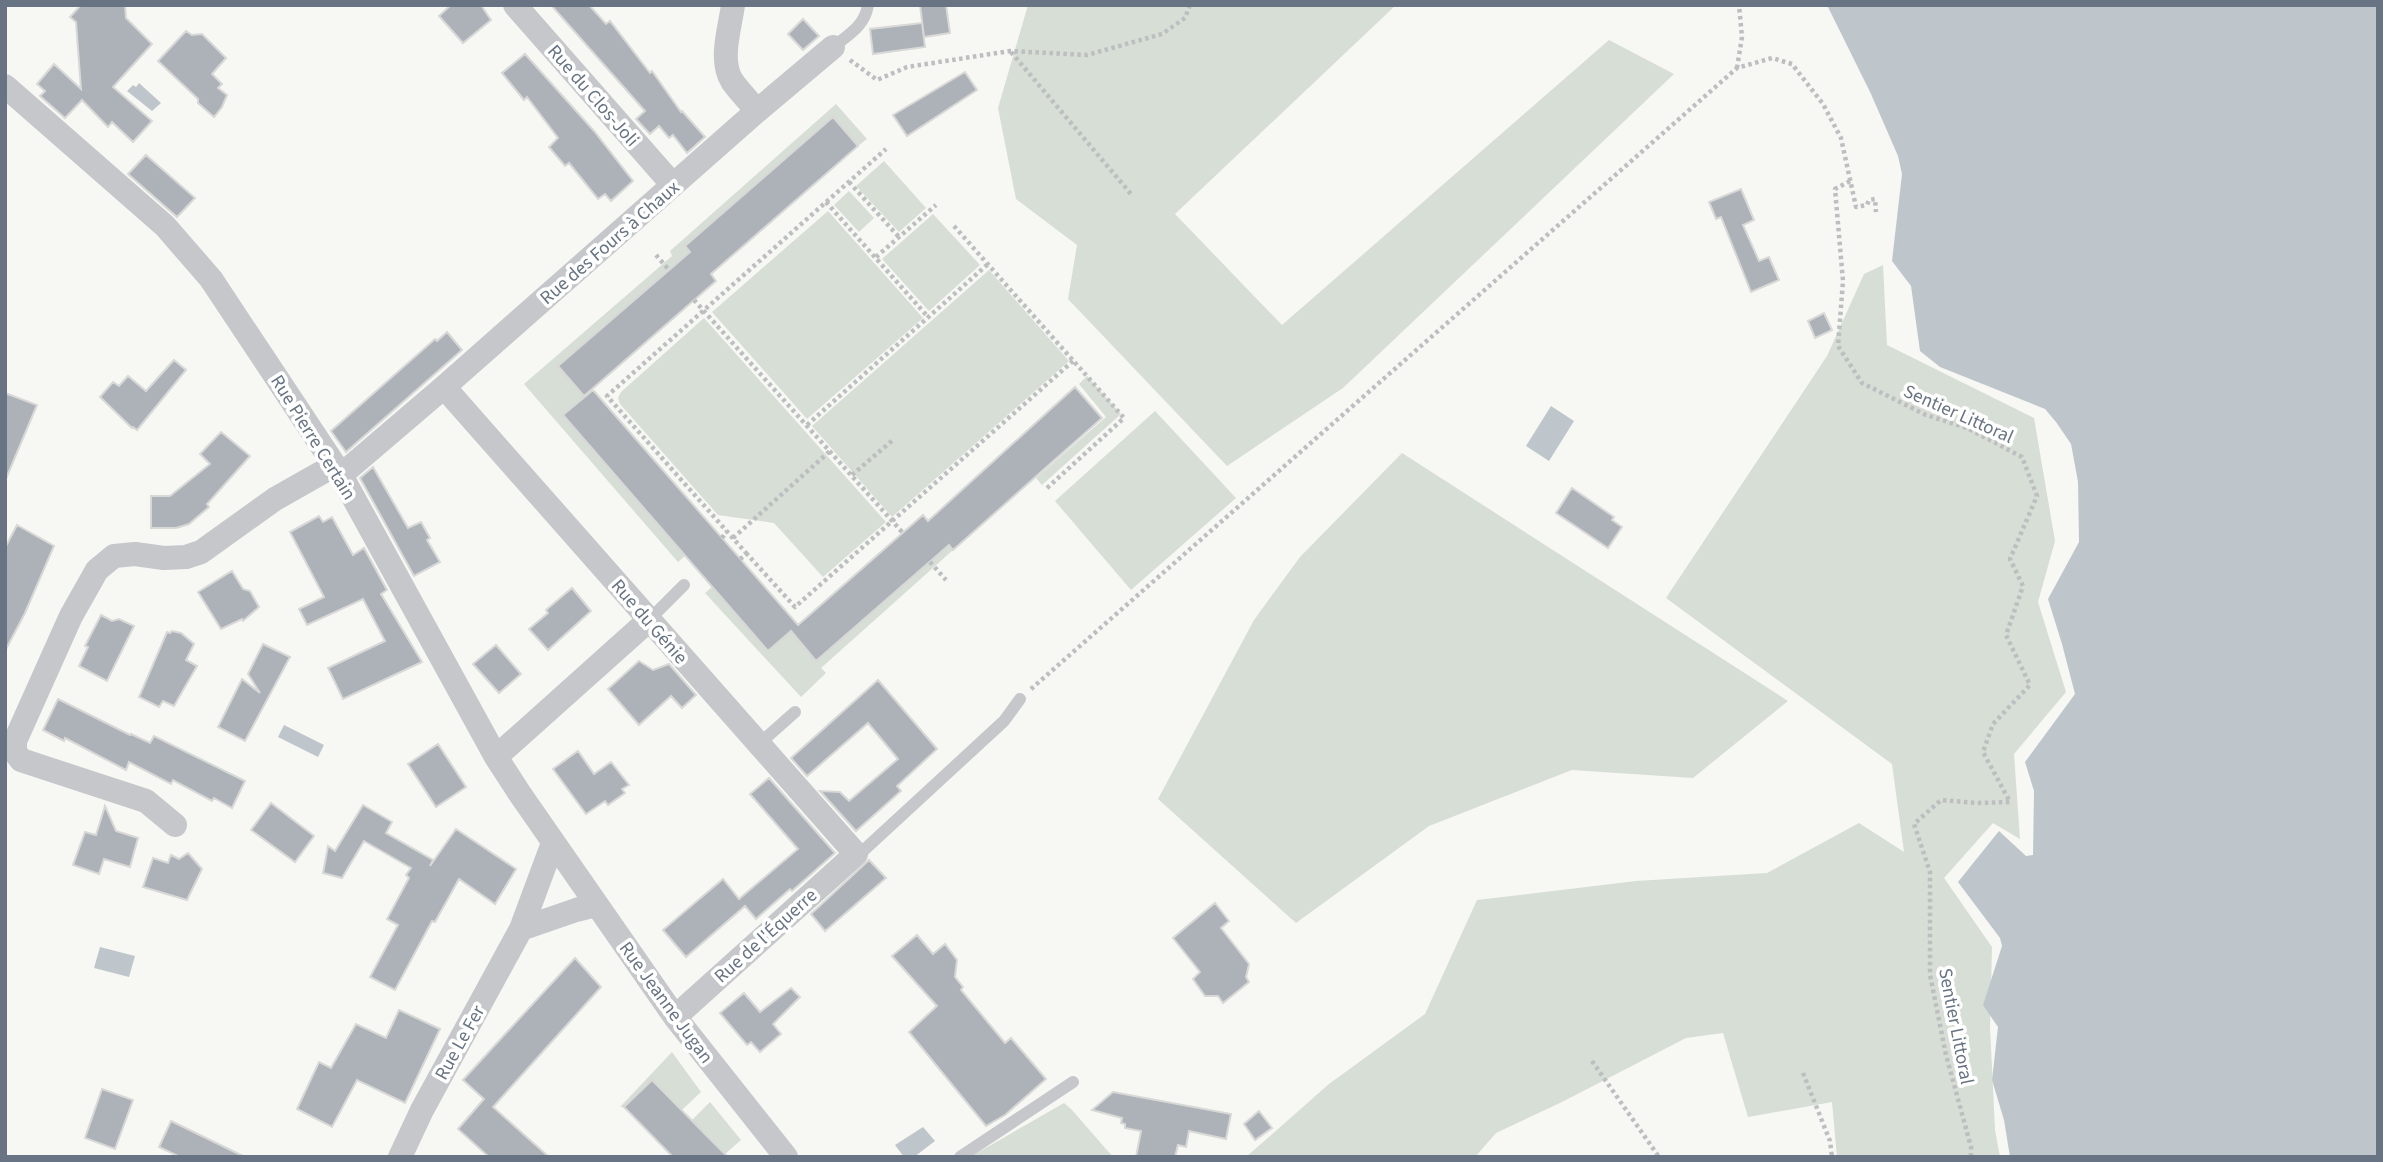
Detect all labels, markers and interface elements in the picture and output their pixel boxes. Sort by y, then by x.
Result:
street label: Rue du Clos-Joli [541,39,645,153]
street label: Rue des Fours à Chaux [534,175,686,311]
street label: Rue Pierre Certain [263,370,362,506]
street label: Sentier Littoral [1899,378,2018,451]
street label: Rue du Génie [604,574,693,670]
street label: Rue de l'Équerre [709,882,823,990]
street label: Rue Jeanne Jugan [612,936,719,1069]
street label: Sentier Littoral [1931,966,1980,1087]
street label: Rue Le Fer [429,1000,492,1085]

